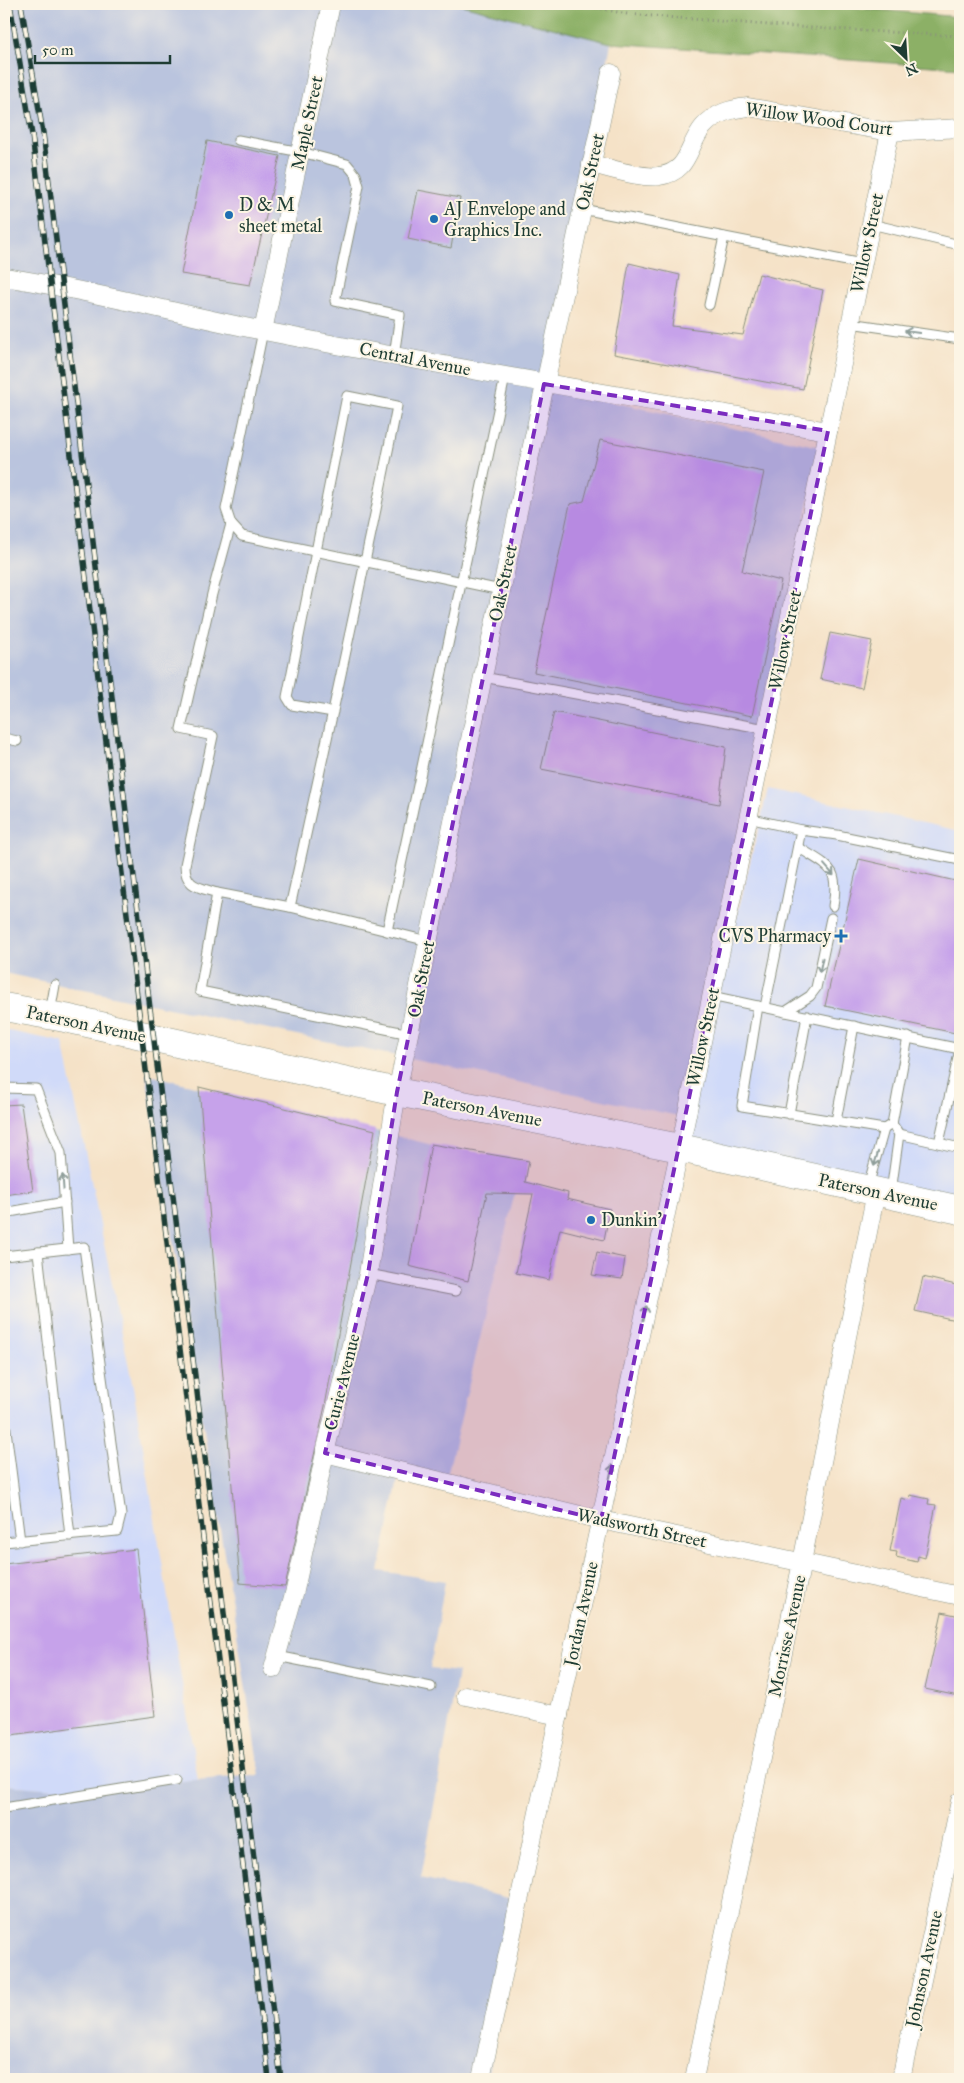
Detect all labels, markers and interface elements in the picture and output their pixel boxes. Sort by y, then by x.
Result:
scale bar [35,32,170,64]
north arrow [882,32,932,82]
text: 50 m [42,41,74,59]
text: N [902,59,920,80]
street label: Maple Street [286,73,328,172]
street label: Willow Wood Court [744,98,895,140]
street label: Oak Street [571,131,609,213]
street label: Willow Street [846,191,888,295]
place label: D & M sheet metal [239,194,322,237]
place label: AJ Envelope and Graphics Inc. [443,198,566,241]
marker: D & M sheet metal [223,209,235,221]
marker: AJ Envelope and Graphics Inc. [428,213,440,225]
one-way arrow [904,327,920,337]
street label: Central Avenue [357,337,473,381]
street label: Oak Street [484,542,522,624]
street label: Willow Street [764,588,806,692]
one-way arrow [823,864,834,877]
place label: CVS Pharmacy [719,925,832,947]
marker: CVS Pharmacy [835,930,847,942]
street label: Oak Street [403,938,439,1020]
one-way arrow [815,957,825,973]
street label: Willow Street [682,985,724,1089]
street label: Paterson Avenue [24,1001,148,1047]
street label: Paterson Avenue [420,1087,544,1131]
one-way arrow [870,1151,880,1167]
street label: Paterson Avenue [816,1169,940,1215]
one-way arrow [59,1175,68,1191]
place label: Dunkin' [601,1209,662,1231]
marker: Dunkin' [585,1214,597,1226]
one-way arrow [641,1306,650,1322]
street label: Curie Avenue [319,1331,365,1433]
one-way arrow [607,1465,617,1481]
street label: Wadsworth Street [575,1504,709,1553]
street label: Jordan Avenue [559,1559,604,1671]
street label: Morrisse Avenue [763,1573,811,1699]
street label: Johnson Avenue [900,1908,948,2032]

